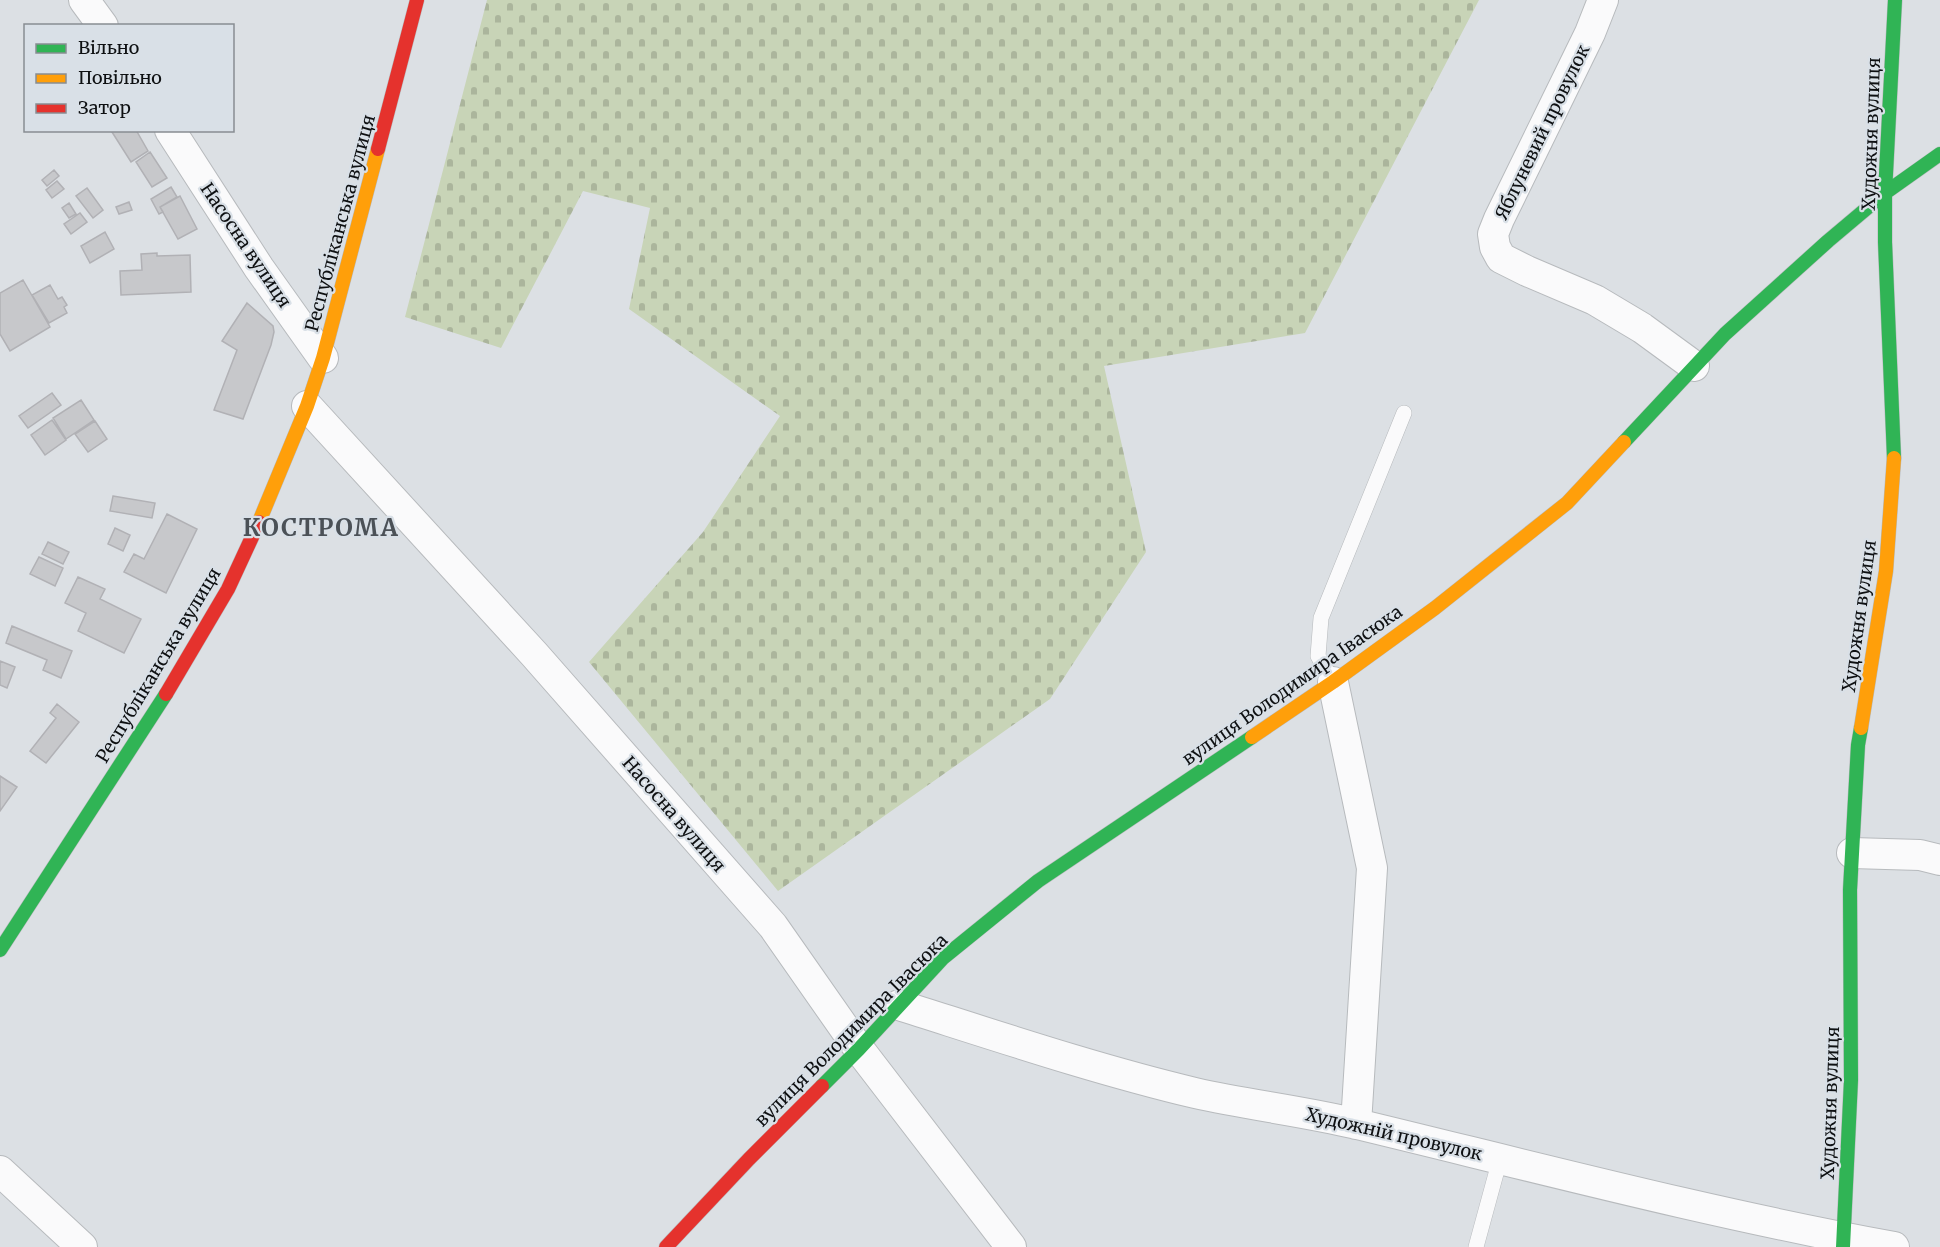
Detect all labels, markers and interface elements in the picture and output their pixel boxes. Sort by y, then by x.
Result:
legend [24,24,234,132]
text: Вільно [78,36,139,59]
street label: Яблуневий провулок [1490,40,1595,223]
street label: Художня вулиця [1857,57,1885,211]
text: Повільно [78,66,162,89]
text: Затор [78,96,131,119]
street label: Республіканська вулиця [300,112,380,334]
street label: Насосна вулиця [196,178,296,312]
district label: КОСТРОМА [243,512,399,543]
street label: Художня вулиця [1837,538,1881,694]
street label: Республіканська вулиця [91,563,226,767]
street label: вулиця Володимира Івасюка [1178,600,1407,770]
street label: Насосна вулиця [617,751,731,877]
street label: вулиця Володимира Івасюка [750,928,953,1131]
street label: Художня вулиця [1816,1026,1844,1180]
street label: Художній провулок [1303,1102,1485,1166]

